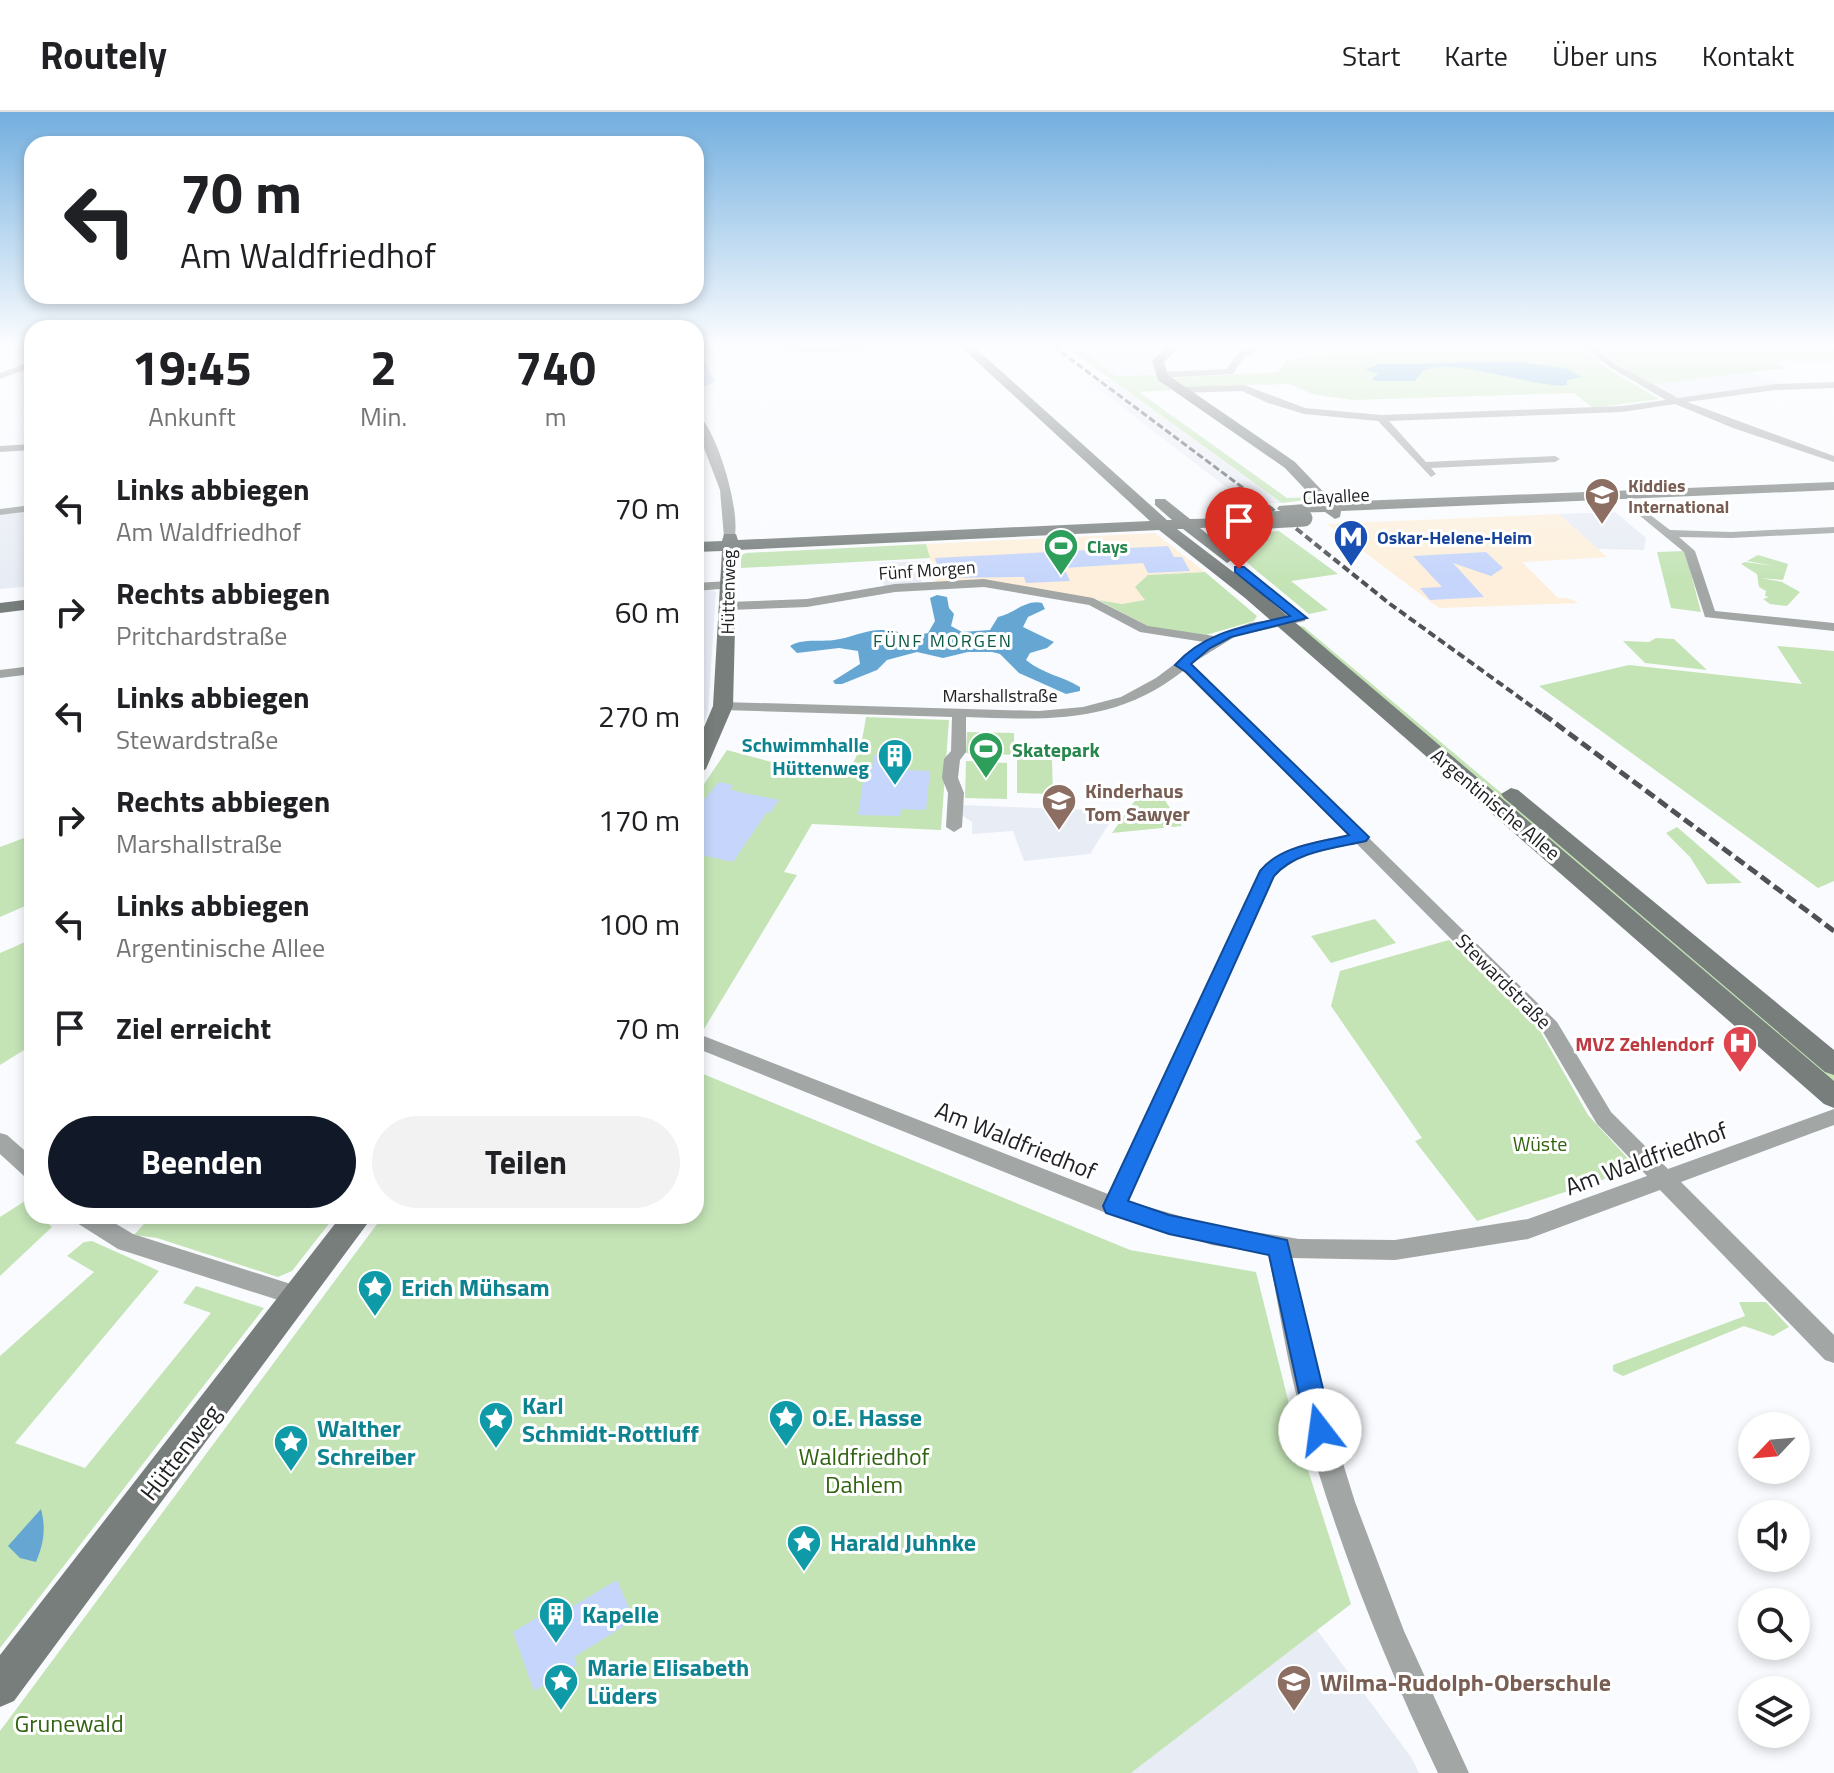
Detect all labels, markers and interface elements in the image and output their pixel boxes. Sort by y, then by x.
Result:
text: Routely [40,26,167,84]
text: Start [1342,34,1400,77]
text: Karte [1444,34,1508,77]
text: Über uns [1552,34,1658,77]
text: Kontakt [1702,34,1794,77]
text: 70 m [180,150,302,235]
icon: left [48,168,152,272]
text: Am Waldfriedhof [180,227,436,282]
text: 19:45 [132,331,252,404]
text: 2 [370,331,397,404]
text: 740 [515,331,596,404]
text: Ankunft [148,397,236,436]
text: Min. [360,397,407,436]
text: m [545,397,566,436]
text: Links abbiegen [116,466,310,512]
place label: Kiddies International [1628,472,1729,520]
school or university icon: Kiddies International [1583,476,1621,526]
street label: Clayallee [1302,481,1370,511]
text: 70 m [615,485,680,531]
icon: left [48,486,92,530]
pin [1205,487,1273,569]
icon: arrive [1217,499,1261,543]
text: Am Waldfriedhof [116,512,301,551]
metro station icon: Oskar-Helene-Heim [1332,518,1370,568]
place label: Oskar-Helene-Heim [1377,524,1532,551]
sports icon: Clays [1042,527,1080,577]
place label: Clays [1087,533,1128,560]
street label: Hüttenweg [714,549,742,635]
street label: Fünf Morgen [878,553,976,587]
text: Rechts abbiegen [116,570,330,616]
text: 60 m [615,589,680,635]
icon: right [48,590,92,634]
text: Pritchardstraße [116,616,287,655]
district label: FÜNF MORGEN [873,627,1013,654]
text: Links abbiegen [116,674,310,720]
street label: Marshallstraße [942,682,1058,709]
text: 270 m [598,693,680,739]
icon: left [48,694,92,738]
text: Stewardstraße [116,720,278,759]
place label: Schwimmhalle Hüttenweg [742,729,869,783]
sports icon: Skatepark [967,730,1005,780]
place label: Skatepark [1012,734,1100,765]
building icon: Schwimmhalle Hüttenweg [876,737,914,787]
street label: Argentinische Allee [1424,740,1568,868]
place label: Kinderhaus Tom Sawyer [1085,775,1190,829]
text: Rechts abbiegen [116,778,330,824]
school or university icon: Kinderhaus Tom Sawyer [1040,782,1078,832]
text: 170 m [598,797,680,843]
icon: right [48,798,92,842]
text: Marshallstraße [116,824,282,863]
text: Links abbiegen [116,882,310,928]
text: 100 m [598,901,680,947]
icon: left [48,902,92,946]
street label: Stewardstraße [1449,926,1559,1036]
text: Argentinische Allee [116,928,325,967]
text: Ziel erreicht [116,1005,271,1051]
text: 70 m [615,1005,680,1051]
icon: arrive [48,1006,92,1050]
hospital icon: MVZ Zehlendorf [1721,1024,1759,1074]
place label: MVZ Zehlendorf [1575,1028,1714,1059]
street label: Am Waldfriedhof [930,1091,1102,1189]
street label: Am Waldfriedhof [1560,1112,1732,1204]
button: Beenden [48,1116,356,1208]
button: Teilen [372,1116,680,1208]
park label: Wüste [1513,1128,1567,1159]
place icon: Erich Mühsam [356,1268,394,1318]
place label: Erich Mühsam [401,1269,550,1305]
place label: Karl Schmidt-Rottluff [522,1387,699,1451]
position arrow [1278,1388,1362,1472]
street label: Hüttenweg [131,1396,229,1508]
place icon: O.E. Hasse [767,1398,805,1448]
place label: O.E. Hasse [812,1399,922,1435]
place icon: Karl Schmidt-Rottluff [477,1400,515,1450]
place label: Walther Schreiber [317,1410,416,1474]
north arrow [1738,1412,1810,1484]
map controls [1738,1412,1810,1748]
place icon: Walther Schreiber [272,1423,310,1473]
park label: Waldfriedhof Dahlem [799,1438,930,1502]
button: sound [1738,1500,1810,1572]
place icon: Harald Juhnke [785,1523,823,1573]
place label: Harald Juhnke [830,1524,976,1560]
button: search [1738,1588,1810,1660]
building icon: Kapelle [537,1595,575,1645]
place label: Kapelle [582,1596,659,1632]
place label: Marie Elisabeth Lüders [587,1649,749,1713]
place icon: Marie Elisabeth Lüders [542,1662,580,1712]
school or university icon: Wilma-Rudolph-Oberschule [1275,1663,1313,1713]
place label: Wilma-Rudolph-Oberschule [1320,1664,1611,1700]
button: layers [1738,1676,1810,1748]
park label: Grunewald [14,1705,124,1741]

